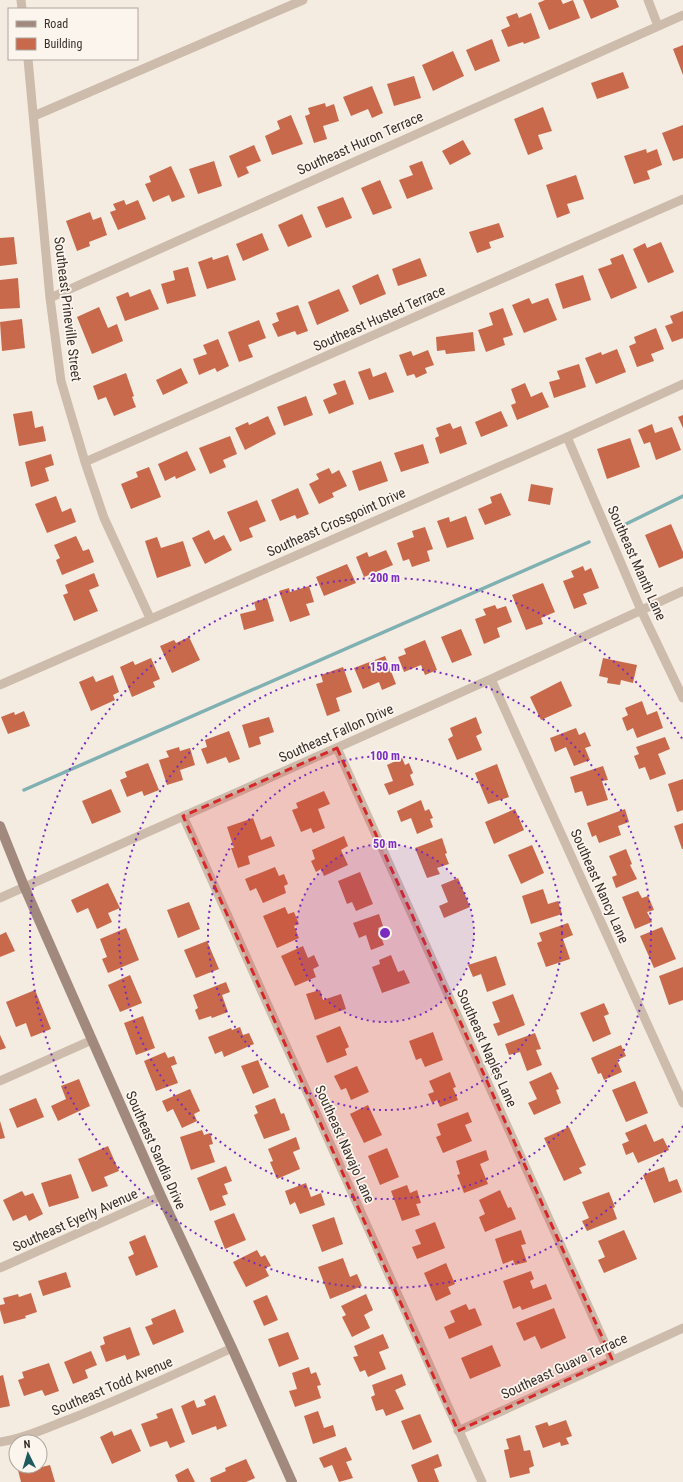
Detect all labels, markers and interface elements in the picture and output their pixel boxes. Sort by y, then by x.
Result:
legend [8,8,138,60]
text: Road [44,17,68,31]
text: Building [44,37,82,51]
street label: Southeast Huron Terrace [294,108,426,178]
street label: Southeast Prineville Street [51,236,85,382]
street label: Southeast Husted Terrace [311,282,448,354]
street label: Southeast Crosspoint Drive [264,484,408,560]
street label: Southeast Manth Lane [605,503,670,623]
text: 200 m [370,571,400,585]
text: 150 m [370,660,400,674]
street label: Southeast Fallon Drive [276,700,396,765]
text: 100 m [370,749,400,763]
street label: Southeast Nancy Lane [568,826,633,946]
text: 50 m [373,837,397,851]
centre of rings [378,926,392,940]
street label: Southeast Naples Lane [454,987,520,1110]
street label: Southeast Navajo Lane [312,1083,378,1206]
street label: Southeast Sandia Drive [123,1088,189,1212]
street label: Southeast Eyerly Avenue [10,1185,140,1255]
street label: Southeast Guava Terrace [498,1330,630,1402]
street label: Southeast Todd Avenue [49,1353,175,1419]
north arrow [8,1434,48,1474]
text: N [23,1438,31,1451]

